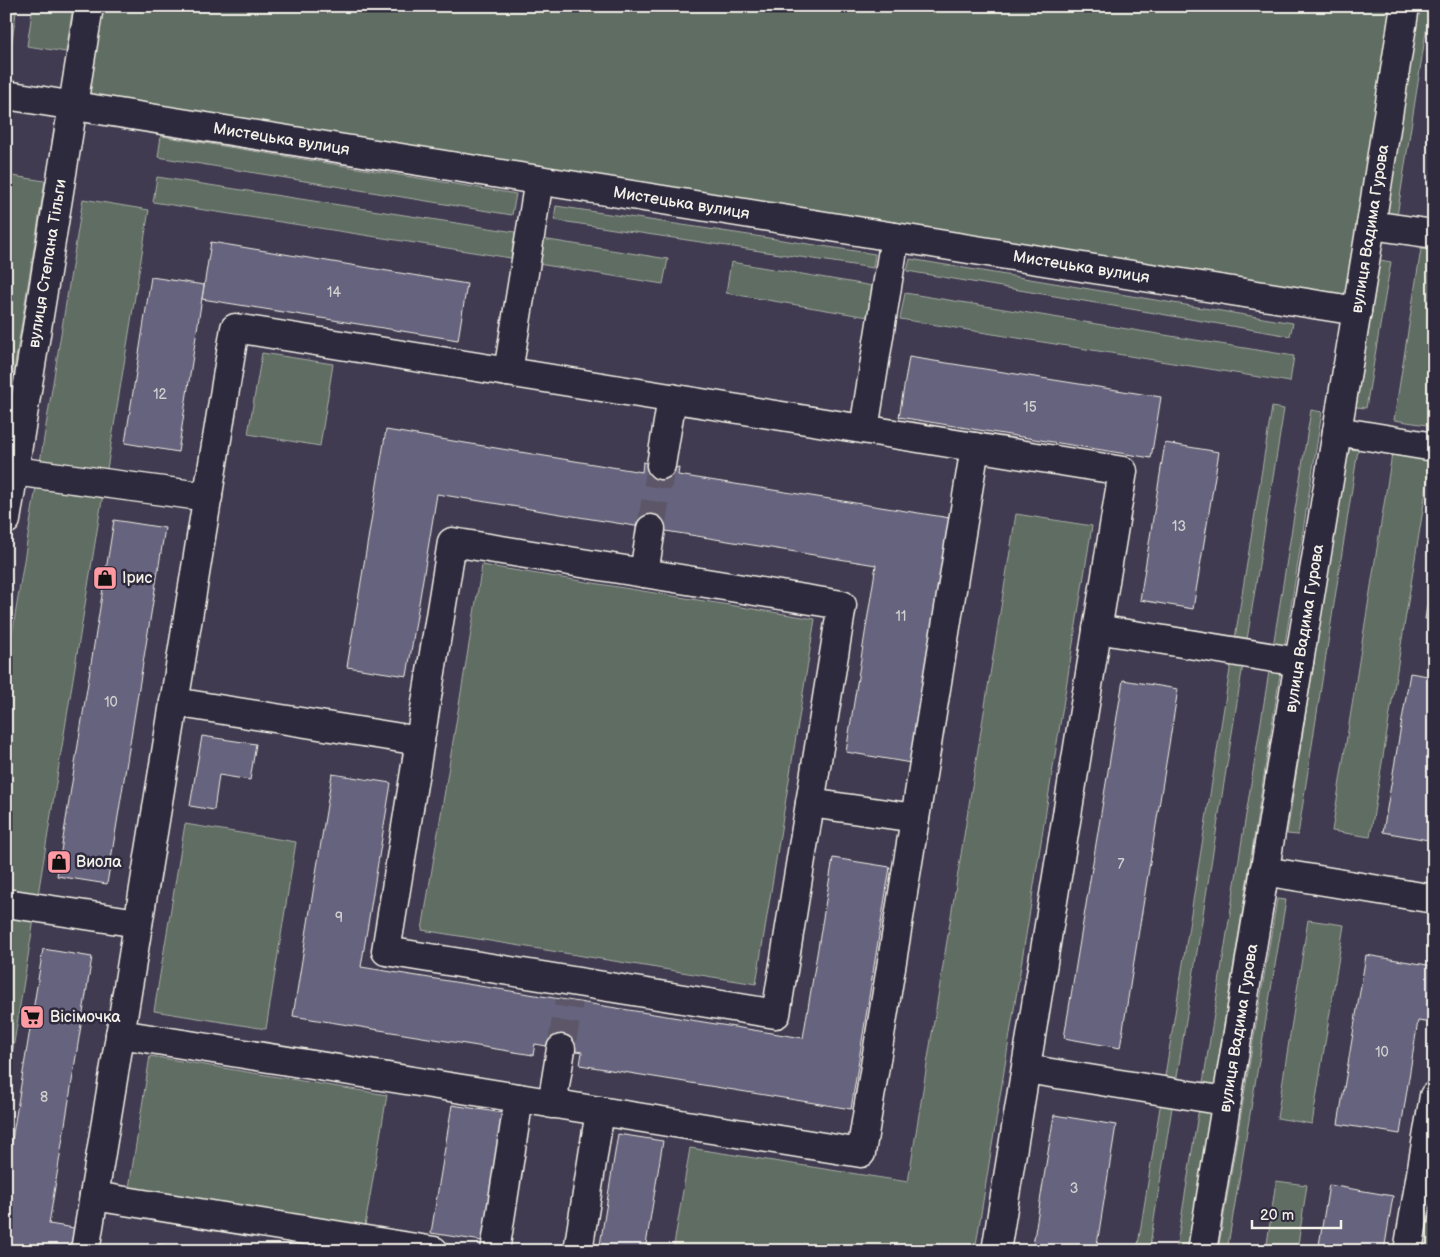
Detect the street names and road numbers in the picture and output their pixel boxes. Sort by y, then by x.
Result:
street label: Мистецька вулиця [212,119,351,159]
street label: вулиця Вадима Гурова [1347,143,1393,314]
street label: вулиця Степана Тільги [24,178,70,349]
street label: Мистецька вулиця [612,183,751,223]
street label: Мистецька вулиця [1012,247,1151,287]
street label: вулиця Вадима Гурова [1281,542,1328,714]
street label: вулиця Вадима Гурова [1215,942,1262,1114]

